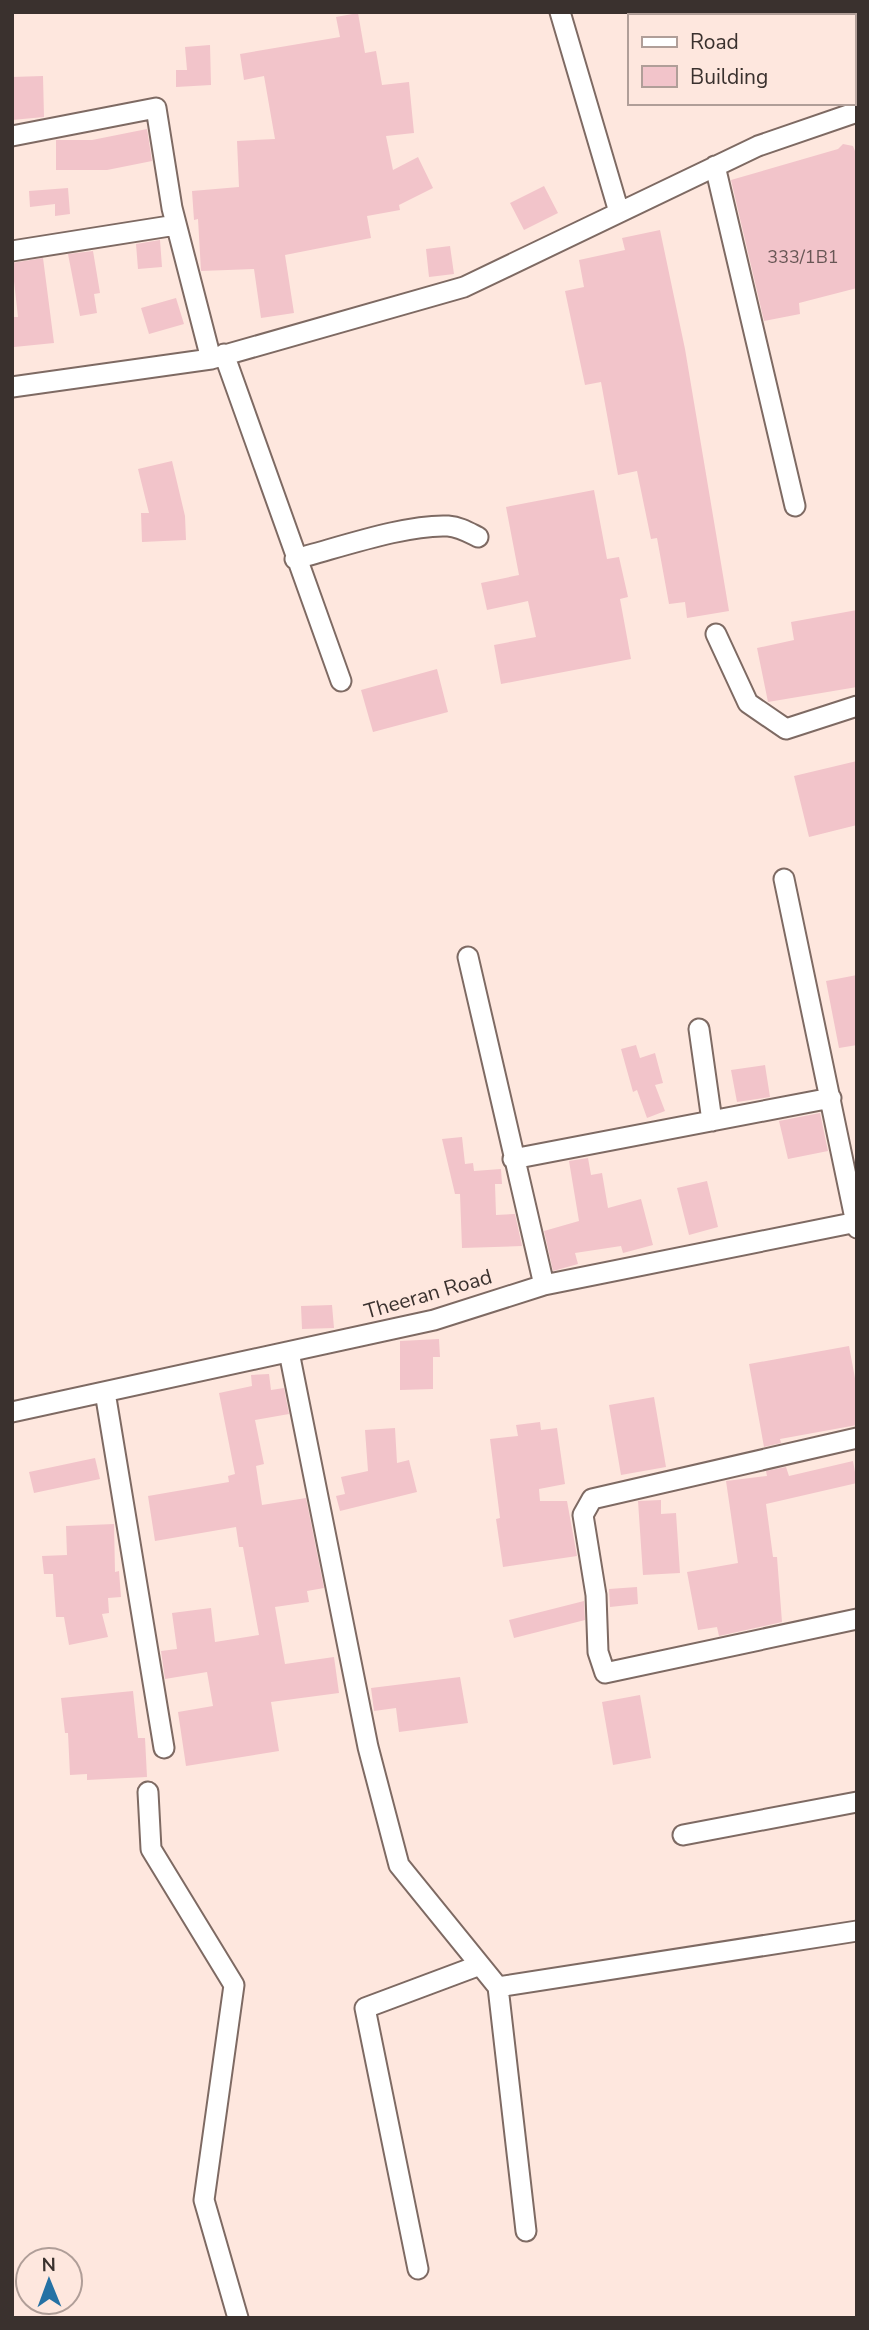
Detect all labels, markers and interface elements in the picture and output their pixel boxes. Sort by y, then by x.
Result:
legend [628,14,855,105]
text: Road [690,28,739,56]
text: Building [690,63,768,91]
house number: 333/1B1 [767,245,839,269]
street label: Theeran Road [361,1262,495,1326]
north arrow [14,2246,84,2316]
text: N [41,2252,56,2278]

